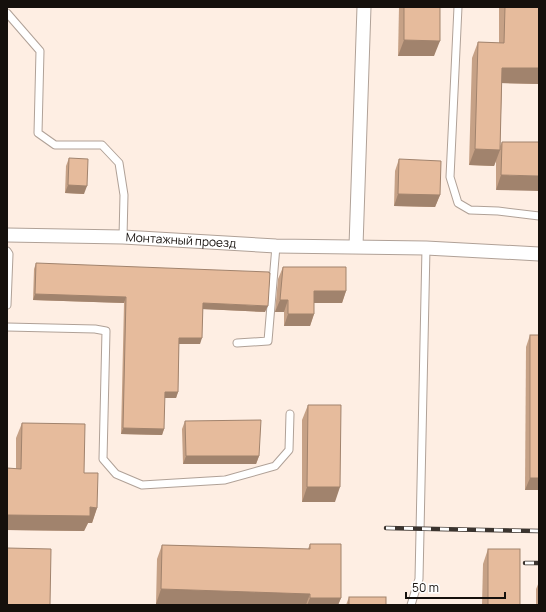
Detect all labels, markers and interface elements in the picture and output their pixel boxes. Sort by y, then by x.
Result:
street label: Монтажный проезд [125,228,237,252]
scale bar [406,574,505,600]
text: 50 m [412,579,439,596]

